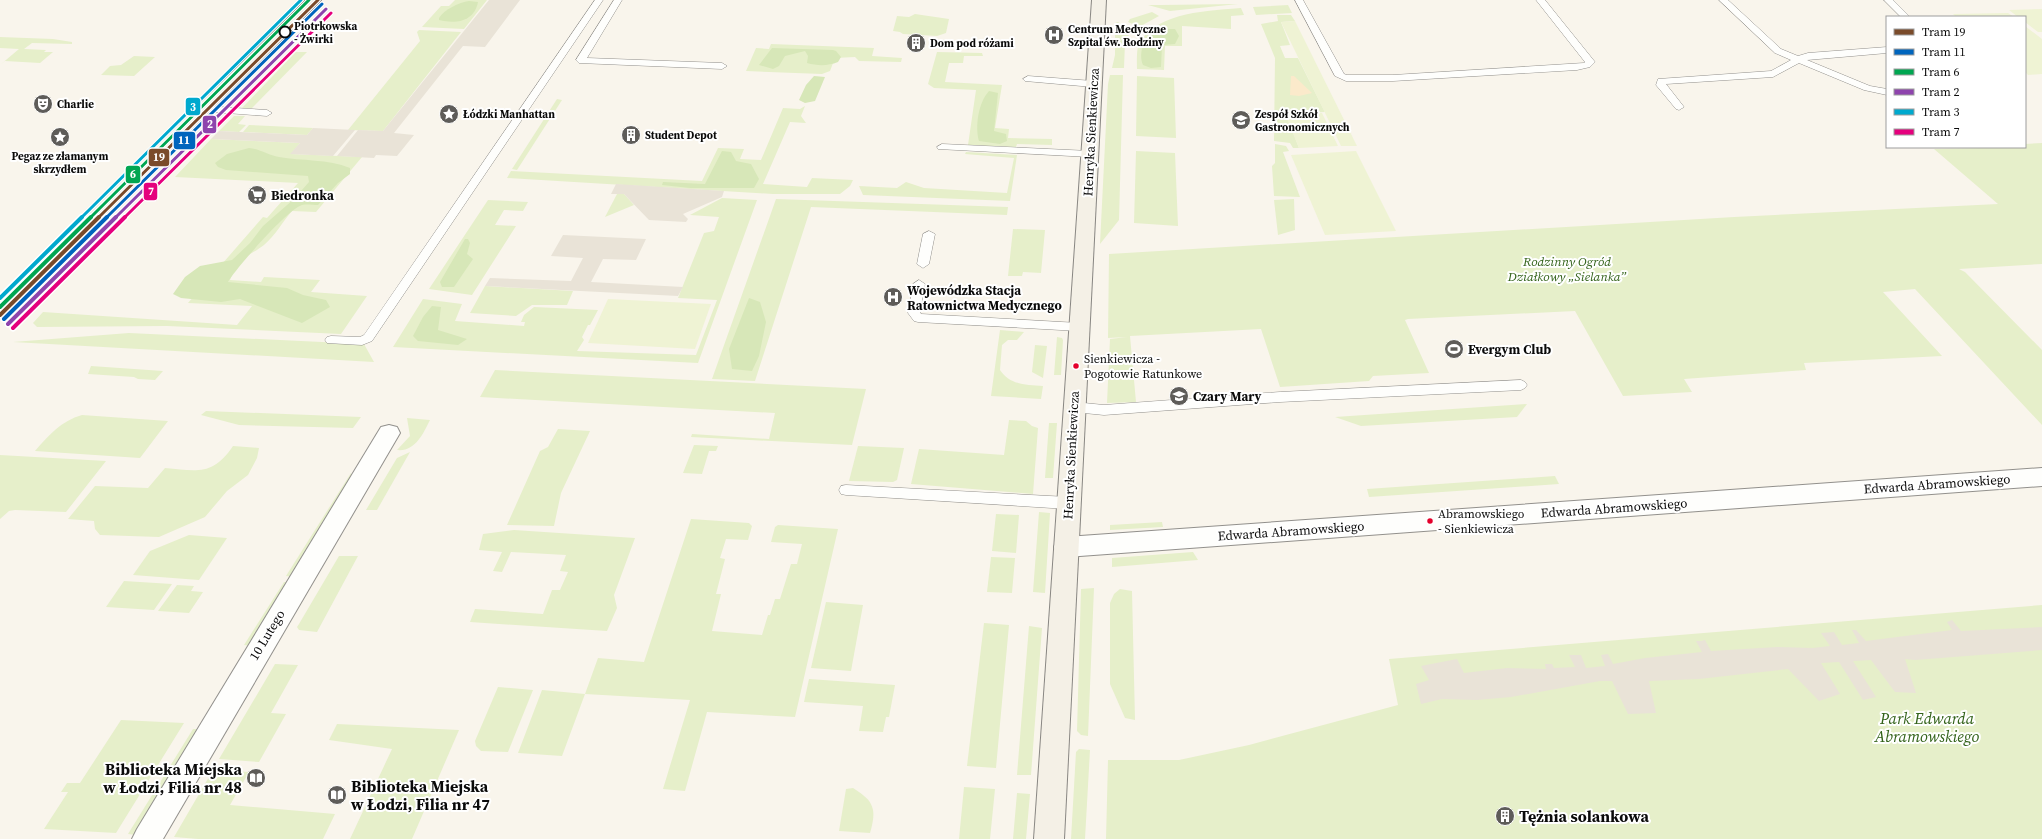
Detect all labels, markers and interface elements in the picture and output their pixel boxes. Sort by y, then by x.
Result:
legend [1886,16,2026,148]
place label: Piotrkowska - Żwirki [294,19,358,47]
place label: Centrum Medyczne Szpital św. Rodziny [1068,22,1166,50]
hospital icon: Centrum Medyczne Szpital św. Rodziny [1043,24,1065,46]
text: Tram 19 [1922,24,1966,40]
marker: Piotrkowska - Żwirki [278,25,292,39]
building icon: Dom pod różami [905,32,927,54]
place label: Dom pod różami [930,36,1014,51]
text: Tram 11 [1922,44,1966,60]
text: Tram 6 [1922,64,1960,80]
street label: Henryka Sienkiewicza [1079,67,1103,197]
text: Tram 2 [1922,84,1960,100]
theatre icon: Charlie [32,93,54,115]
place label: Charlie [57,97,94,112]
line badge: 3 [185,97,201,116]
text: 3 [190,100,196,115]
place icon: Łódzki Manhattan [438,103,460,125]
text: Tram 3 [1922,104,1960,120]
place label: Łódzki Manhattan [463,107,555,122]
place label: Zespół Szkół Gastronomicznych [1255,107,1350,135]
school or university icon: Zespół Szkół Gastronomicznych [1230,109,1252,131]
line badge: 2 [202,115,217,134]
text: 2 [207,117,213,132]
building icon: Student Depot [620,124,642,146]
text: Tram 7 [1922,124,1960,140]
place icon: Pegaz ze złamanym skrzydłem [49,126,71,148]
place label: Student Depot [645,128,718,143]
line badge: 11 [173,131,196,150]
text: 11 [178,133,190,148]
line badge: 19 [148,148,170,167]
place label: Pegaz ze złamanym skrzydłem [12,149,108,177]
text: 19 [153,150,165,165]
line badge: 6 [125,165,141,184]
text: 6 [130,167,136,182]
line badge: 7 [143,182,158,201]
text: 7 [148,184,154,199]
supermarket icon: Biedronka [246,184,268,206]
place label: Biedronka [271,187,334,204]
park label: Rodzinny Ogród Działkowy „Sielanka” [1507,253,1627,285]
place label: Wojewódzka Stacja Ratownictwa Medycznego [907,282,1062,314]
hospital icon: Wojewódzka Stacja Ratownictwa Medycznego [882,286,904,308]
sports icon: Evergym Club [1443,338,1465,360]
place label: Evergym Club [1468,341,1551,358]
place label: Sienkiewicza - Pogotowie Ratunkowe [1084,351,1202,382]
marker: Sienkiewicza - Pogotowie Ratunkowe [1071,361,1081,371]
school or university icon: Czary Mary [1168,385,1190,407]
place label: Czary Mary [1193,388,1262,405]
street label: Henryka Sienkiewicza [1059,390,1083,520]
street label: Edwarda Abramowskiego [1863,470,2011,498]
street label: Edwarda Abramowskiego [1540,494,1688,522]
place label: Abramowskiego - Sienkiewicza [1438,506,1525,537]
marker: Abramowskiego - Sienkiewicza [1425,516,1435,526]
street label: Edwarda Abramowskiego [1217,517,1365,545]
street label: 10 Lutego [245,607,289,663]
park label: Park Edwarda Abramowskiego [1874,707,1979,747]
place label: Biblioteka Miejska w Łodzi, Filia nr 48 [102,758,242,798]
library icon: Biblioteka Miejska w Łodzi, Filia nr 48 [245,767,267,789]
place label: Biblioteka Miejska w Łodzi, Filia nr 47 [350,775,490,815]
library icon: Biblioteka Miejska w Łodzi, Filia nr 47 [326,784,348,806]
building icon: Tężnia solankowa [1494,805,1516,827]
place label: Tężnia solankowa [1519,805,1649,827]

